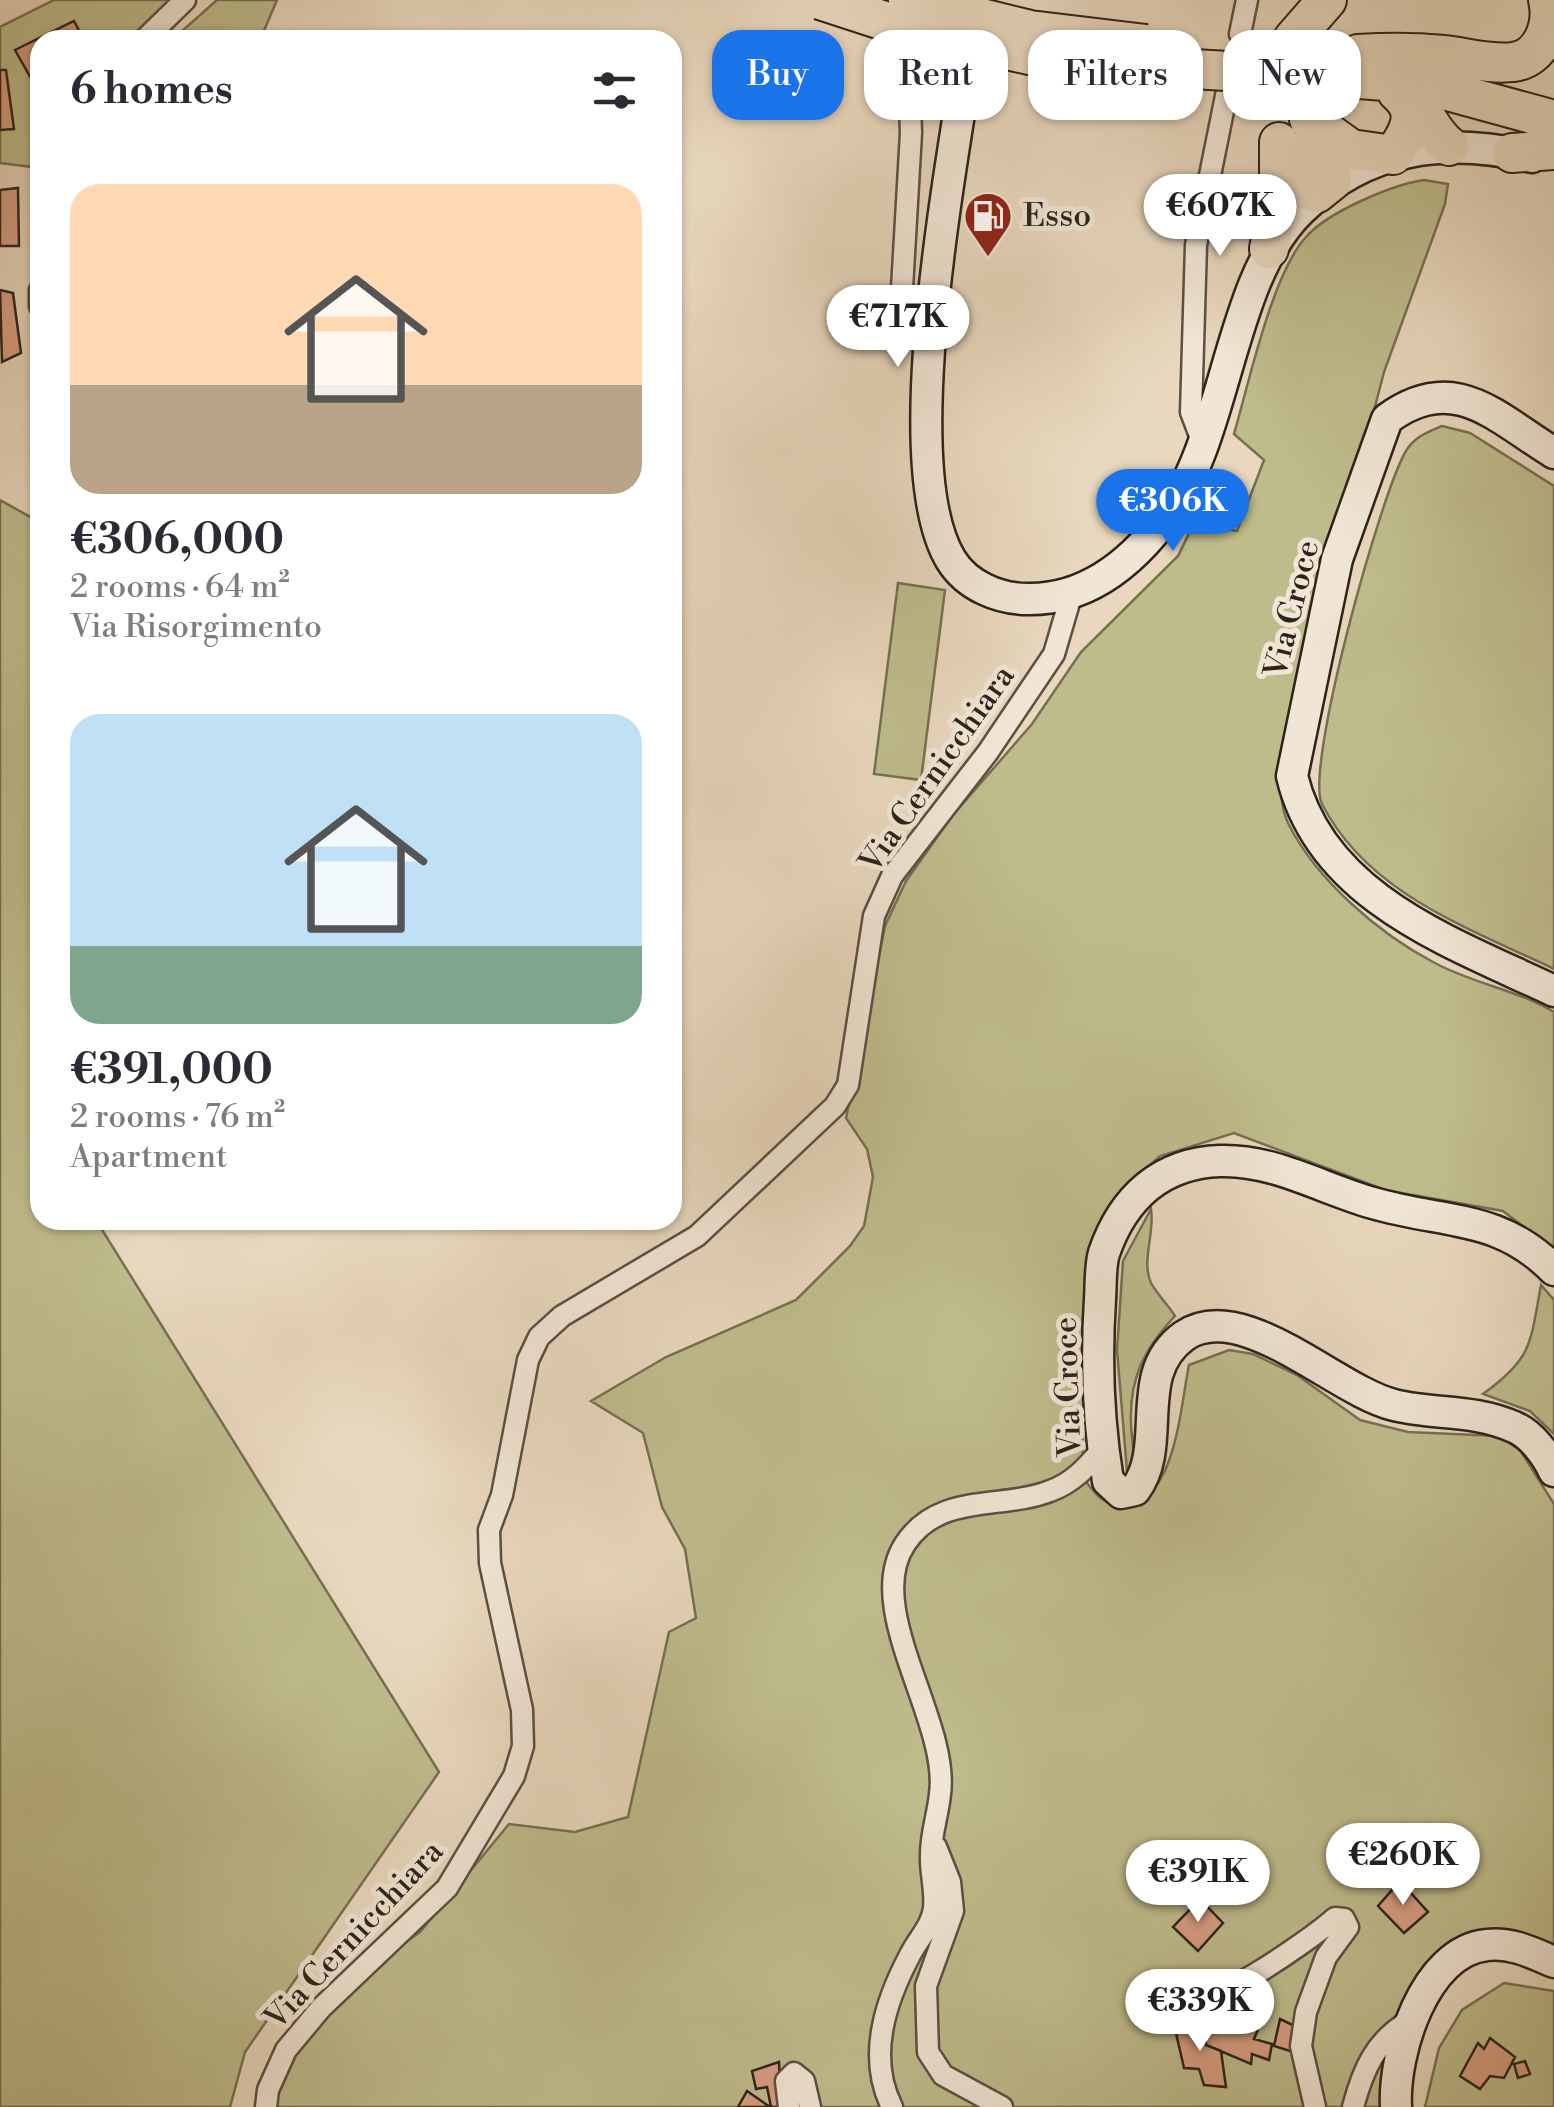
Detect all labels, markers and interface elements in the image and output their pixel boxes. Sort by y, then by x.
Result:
chip: Buy [712,30,844,120]
chip: Rent [864,30,1008,120]
chip: Filters [1028,30,1203,120]
chip: New [1223,30,1361,120]
icon: filters [587,63,642,118]
text: 6 homes [70,64,233,117]
pin: €607K [1150,174,1290,259]
text: €607K [1166,186,1274,226]
fuel station icon: Esso [962,190,1014,258]
place label: Esso [1023,196,1091,236]
icon: home [266,249,446,429]
pin: €717K [828,285,968,370]
text: €717K [848,297,948,337]
pin: €306K [1103,469,1243,554]
text: €306K [1118,481,1228,521]
text: €306,000 [70,514,284,567]
street label: Via Croce [1255,536,1328,683]
text: 2 rooms · 64 m² [70,567,290,607]
text: Via Risorgimento [70,607,322,647]
street label: Via Cernicchiara [850,657,1024,881]
icon: home [266,779,446,959]
text: €391,000 [70,1044,273,1097]
text: 2 rooms · 76 m² [70,1097,285,1137]
text: Apartment [70,1137,227,1177]
street label: Via Croce [1046,1316,1090,1459]
pin: €260K [1333,1823,1473,1908]
street label: Via Cernicchiara [255,1831,452,2039]
text: €260K [1348,1835,1458,1875]
pin: €391K [1128,1840,1268,1925]
text: €391K [1148,1852,1248,1892]
pin: €339K [1130,1969,1270,2054]
text: €339K [1147,1981,1253,2021]

